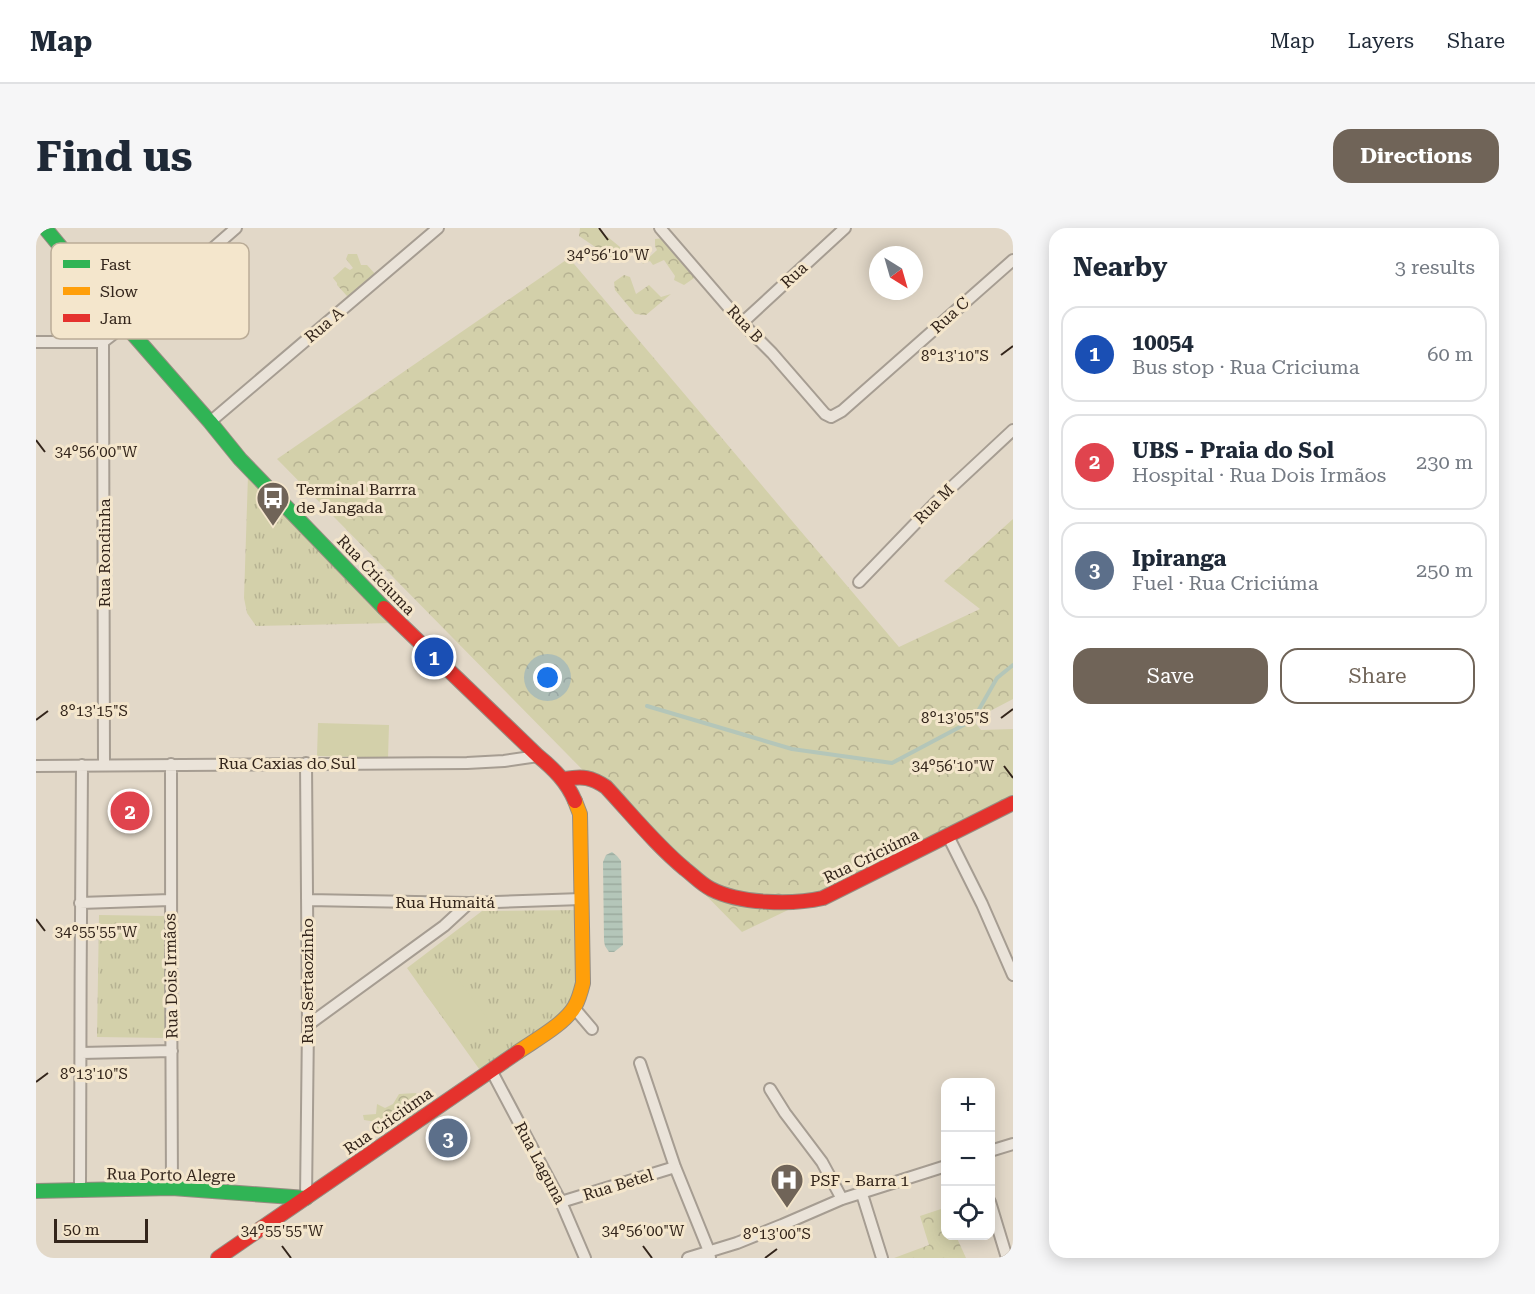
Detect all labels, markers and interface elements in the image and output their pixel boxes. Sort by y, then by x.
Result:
text: Map [30,25,92,58]
text: Map [1270,29,1315,53]
text: Layers [1348,29,1414,53]
text: Share [1447,29,1505,53]
button: Directions [1333,129,1499,183]
text: Find us [36,132,193,181]
legend [51,243,249,339]
text: 34°56'10"W [567,246,650,264]
north arrow [869,246,923,300]
text: Nearby [1073,252,1167,282]
text: Fast [100,255,131,274]
text: 3 results [1395,255,1475,279]
street label: Rua [777,258,811,292]
text: Slow [100,282,138,301]
street label: Rua C [927,293,973,337]
street label: Rua B [723,301,767,347]
street label: Rua A [301,303,348,347]
text: Jam [100,309,132,328]
text: 10054 [1132,330,1194,355]
text: 1 [1089,342,1100,366]
text: 60 m [1427,342,1473,366]
text: 8°13'10"S [921,347,989,365]
text: Bus stop · Rua Criciuma [1132,355,1360,379]
text: UBS - Praia do Sol [1132,438,1334,463]
text: 34°56'00"W [55,443,138,461]
text: 2 [1089,450,1100,474]
text: 230 m [1416,450,1473,474]
text: Hospital · Rua Dois Irmãos [1132,463,1386,487]
bus stop icon: Terminal Barrra de Jangada [255,480,291,527]
place label: Terminal Barrra de Jangada [296,480,417,517]
street label: Rua M [910,480,958,528]
street label: Rua Rondinha [95,498,114,607]
street label: Rua Criciuma [333,531,419,619]
text: Ipiranga [1132,546,1227,571]
text: 3 [1089,558,1100,582]
text: 250 m [1416,558,1473,582]
text: Fuel · Rua Criciúma [1132,571,1319,595]
pin: 1 [414,634,454,680]
button: Save [1073,648,1268,704]
button: Share [1280,648,1475,704]
your location [533,663,562,692]
text: 8°13'15"S [60,702,128,720]
text: 8°13'05"S [921,709,989,727]
street label: Rua Caxias do Sul [218,754,356,773]
text: 34°56'10"W [912,757,995,775]
pin: 2 [110,788,149,834]
street label: Rua Criciúma [820,825,922,887]
street label: Rua Humaitá [395,893,495,912]
street label: Rua Dois Irmãos [160,913,182,1039]
street label: Rua Sertaozinho [298,918,317,1044]
text: 34°55'55"W [55,923,138,941]
text: 8°13'10"S [60,1065,128,1083]
map controls [941,1078,995,1240]
button: + [941,1078,995,1132]
street label: Rua Criciúma [340,1083,436,1159]
pin: 3 [428,1116,468,1160]
street label: Rua Laguna [510,1119,570,1208]
button: − [941,1132,995,1186]
hospital icon: PSF - Barra 1 [769,1162,805,1209]
street label: Rua Porto Alegre [106,1164,236,1186]
street label: Rua Betel [581,1165,655,1205]
place label: PSF - Barra 1 [810,1171,909,1190]
button: locate [941,1186,995,1240]
scale bar [54,1216,148,1244]
text: 50 m [63,1220,100,1239]
text: 34°55'55"W [241,1222,324,1240]
text: 34°56'00"W [602,1222,685,1240]
text: 8°13'00"S [743,1225,811,1243]

